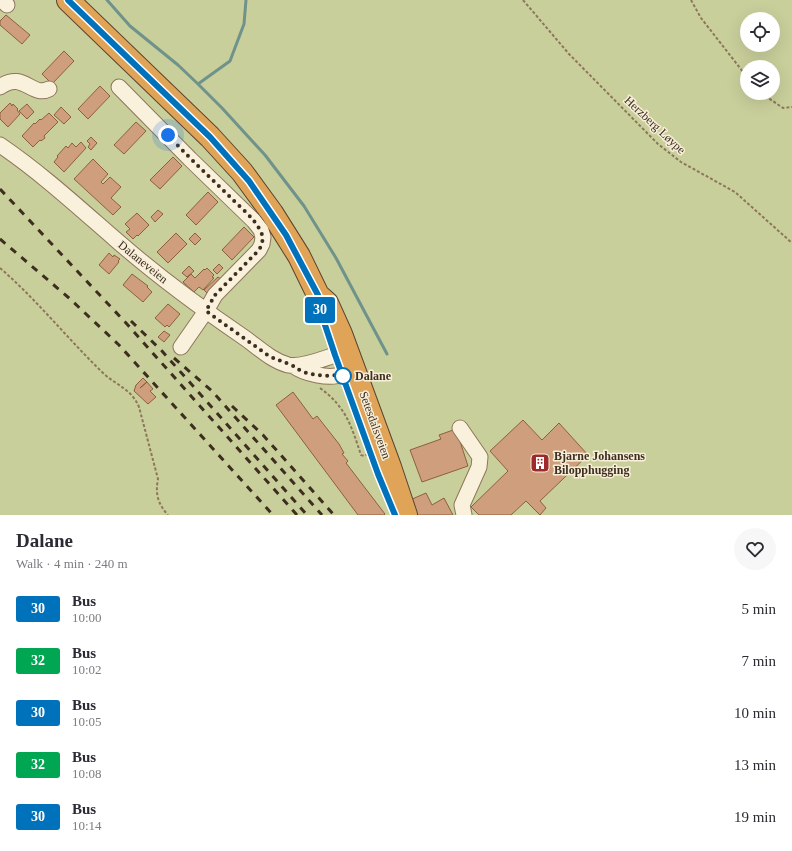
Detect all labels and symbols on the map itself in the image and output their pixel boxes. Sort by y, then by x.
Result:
street label: Herzberg Løype [622,93,688,157]
your location [158,125,178,145]
street label: Dalaneveien [115,238,171,286]
line badge: 30 [302,297,338,323]
marker: Dalane [334,367,352,385]
place label: Dalane [355,369,392,383]
street label: Setesdalsveien [356,389,394,461]
place label: Bjarne Johansens Bilopphugging [554,449,645,477]
building icon: Bjarne Johansens Bilopphugging [529,452,551,474]

